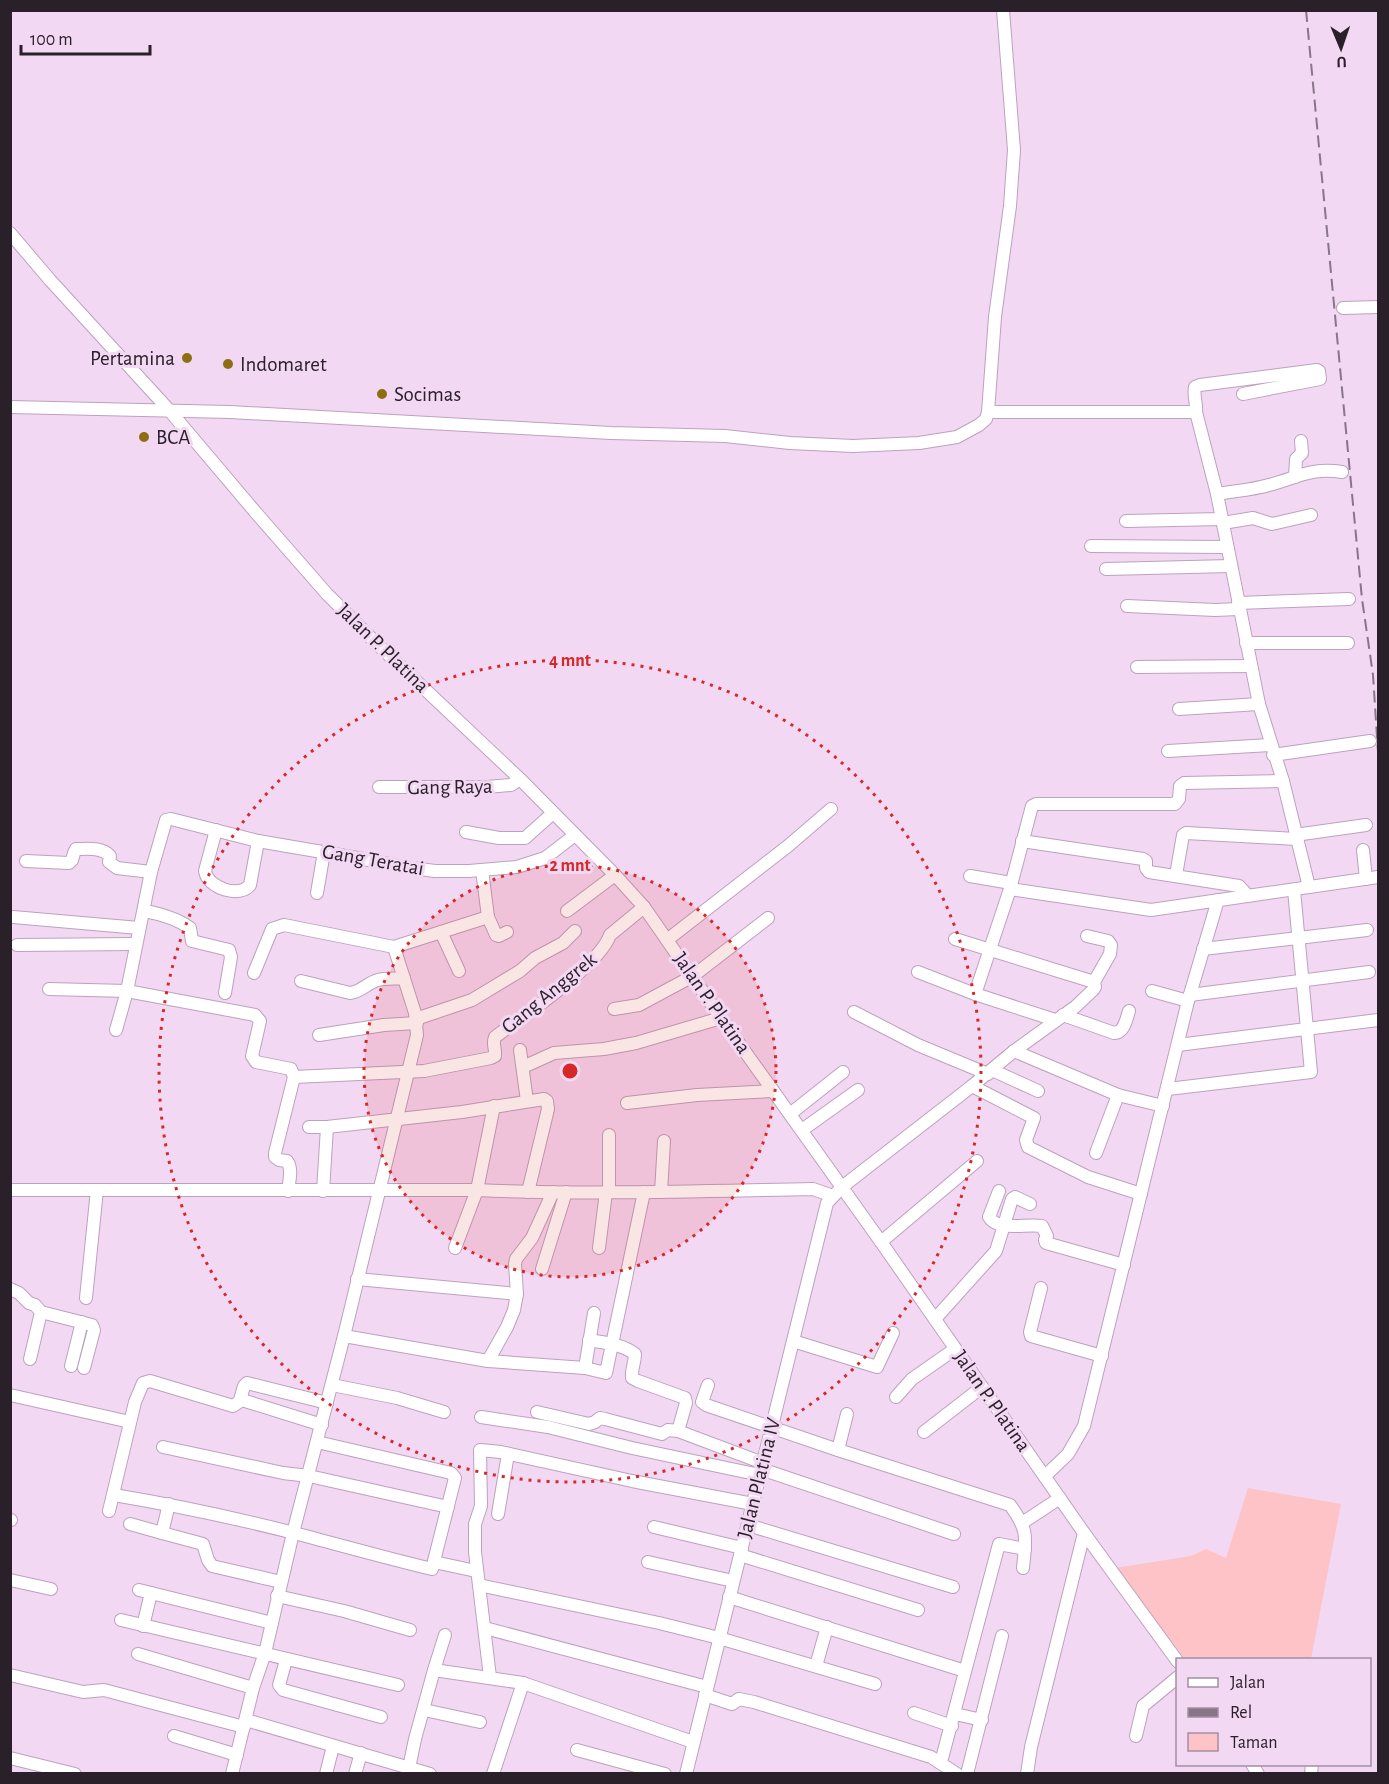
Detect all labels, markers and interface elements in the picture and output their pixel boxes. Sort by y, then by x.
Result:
scale bar [21,18,150,56]
north arrow [1311,18,1371,78]
text: 100 m [30,31,73,49]
text: U [1336,54,1347,70]
place label: Pertamina [90,348,175,369]
marker: Pertamina [180,351,194,365]
place label: Indomaret [240,354,327,375]
marker: Indomaret [221,357,235,371]
place label: Socimas [394,384,461,405]
marker: Socimas [375,387,389,401]
place label: BCA [156,427,190,448]
marker: BCA [137,430,151,444]
street label: Jalan P. Platina [333,599,433,697]
text: 4 mnt [549,652,591,670]
street label: Gang Raya [407,776,493,798]
street label: Gang Teratai [321,841,425,879]
text: 2 mnt [549,857,591,875]
street label: Gang Anggrek [497,948,601,1038]
street label: Jalan P. Platina [669,949,755,1058]
centre of rings [560,1061,580,1081]
street label: Jalan P. Platina [949,1347,1035,1456]
street label: Jalan Platina IV [734,1415,784,1540]
legend [1176,1658,1371,1766]
text: Jalan [1230,1674,1265,1692]
text: Rel [1230,1704,1252,1722]
text: Taman [1230,1734,1278,1752]

